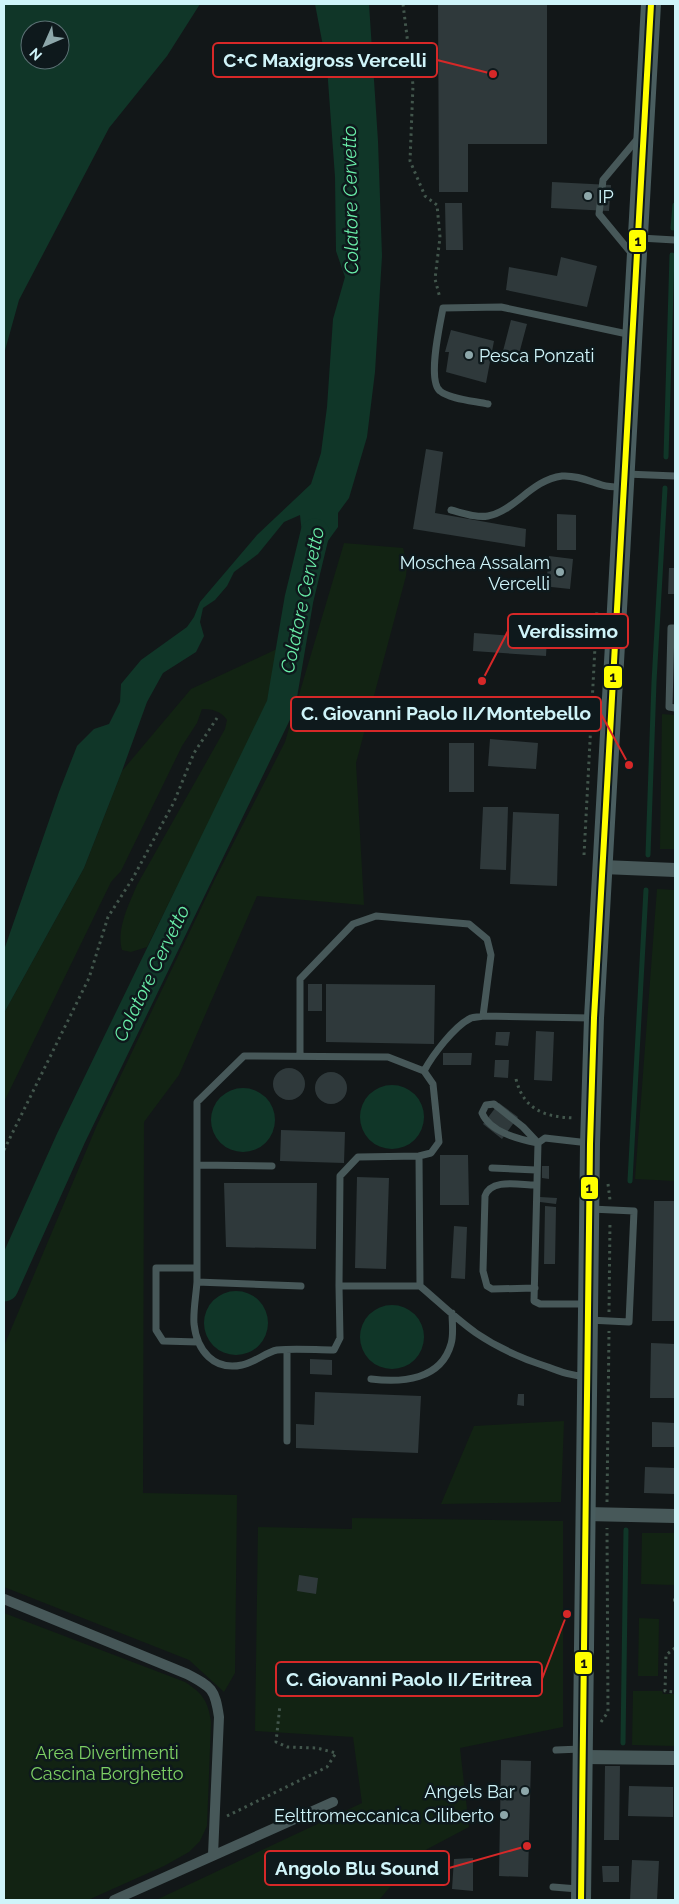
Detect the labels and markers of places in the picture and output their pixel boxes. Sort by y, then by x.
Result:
callout: C+C Maxigross Vercelli [213,43,437,77]
place label: IP [598,186,614,207]
marker: IP [582,190,594,202]
place label: Pesca Ponzati [479,345,594,366]
marker: Pesca Ponzati [463,349,475,361]
place label: Moschea Assalam Vercelli [400,552,550,594]
marker: Moschea Assalam Vercelli [554,566,566,578]
callout: Verdissimo [508,614,628,648]
callout: C. Giovanni Paolo II/Montebello [291,697,601,731]
callout: C. Giovanni Paolo II/Eritrea [276,1662,542,1696]
place label: Angels Bar [424,1781,516,1802]
marker: Angels Bar [519,1785,531,1797]
place label: Eelttromeccanica Ciliberto [274,1805,494,1826]
marker: Eelttromeccanica Ciliberto [498,1809,510,1821]
callout: Angolo Blu Sound [265,1851,449,1885]

